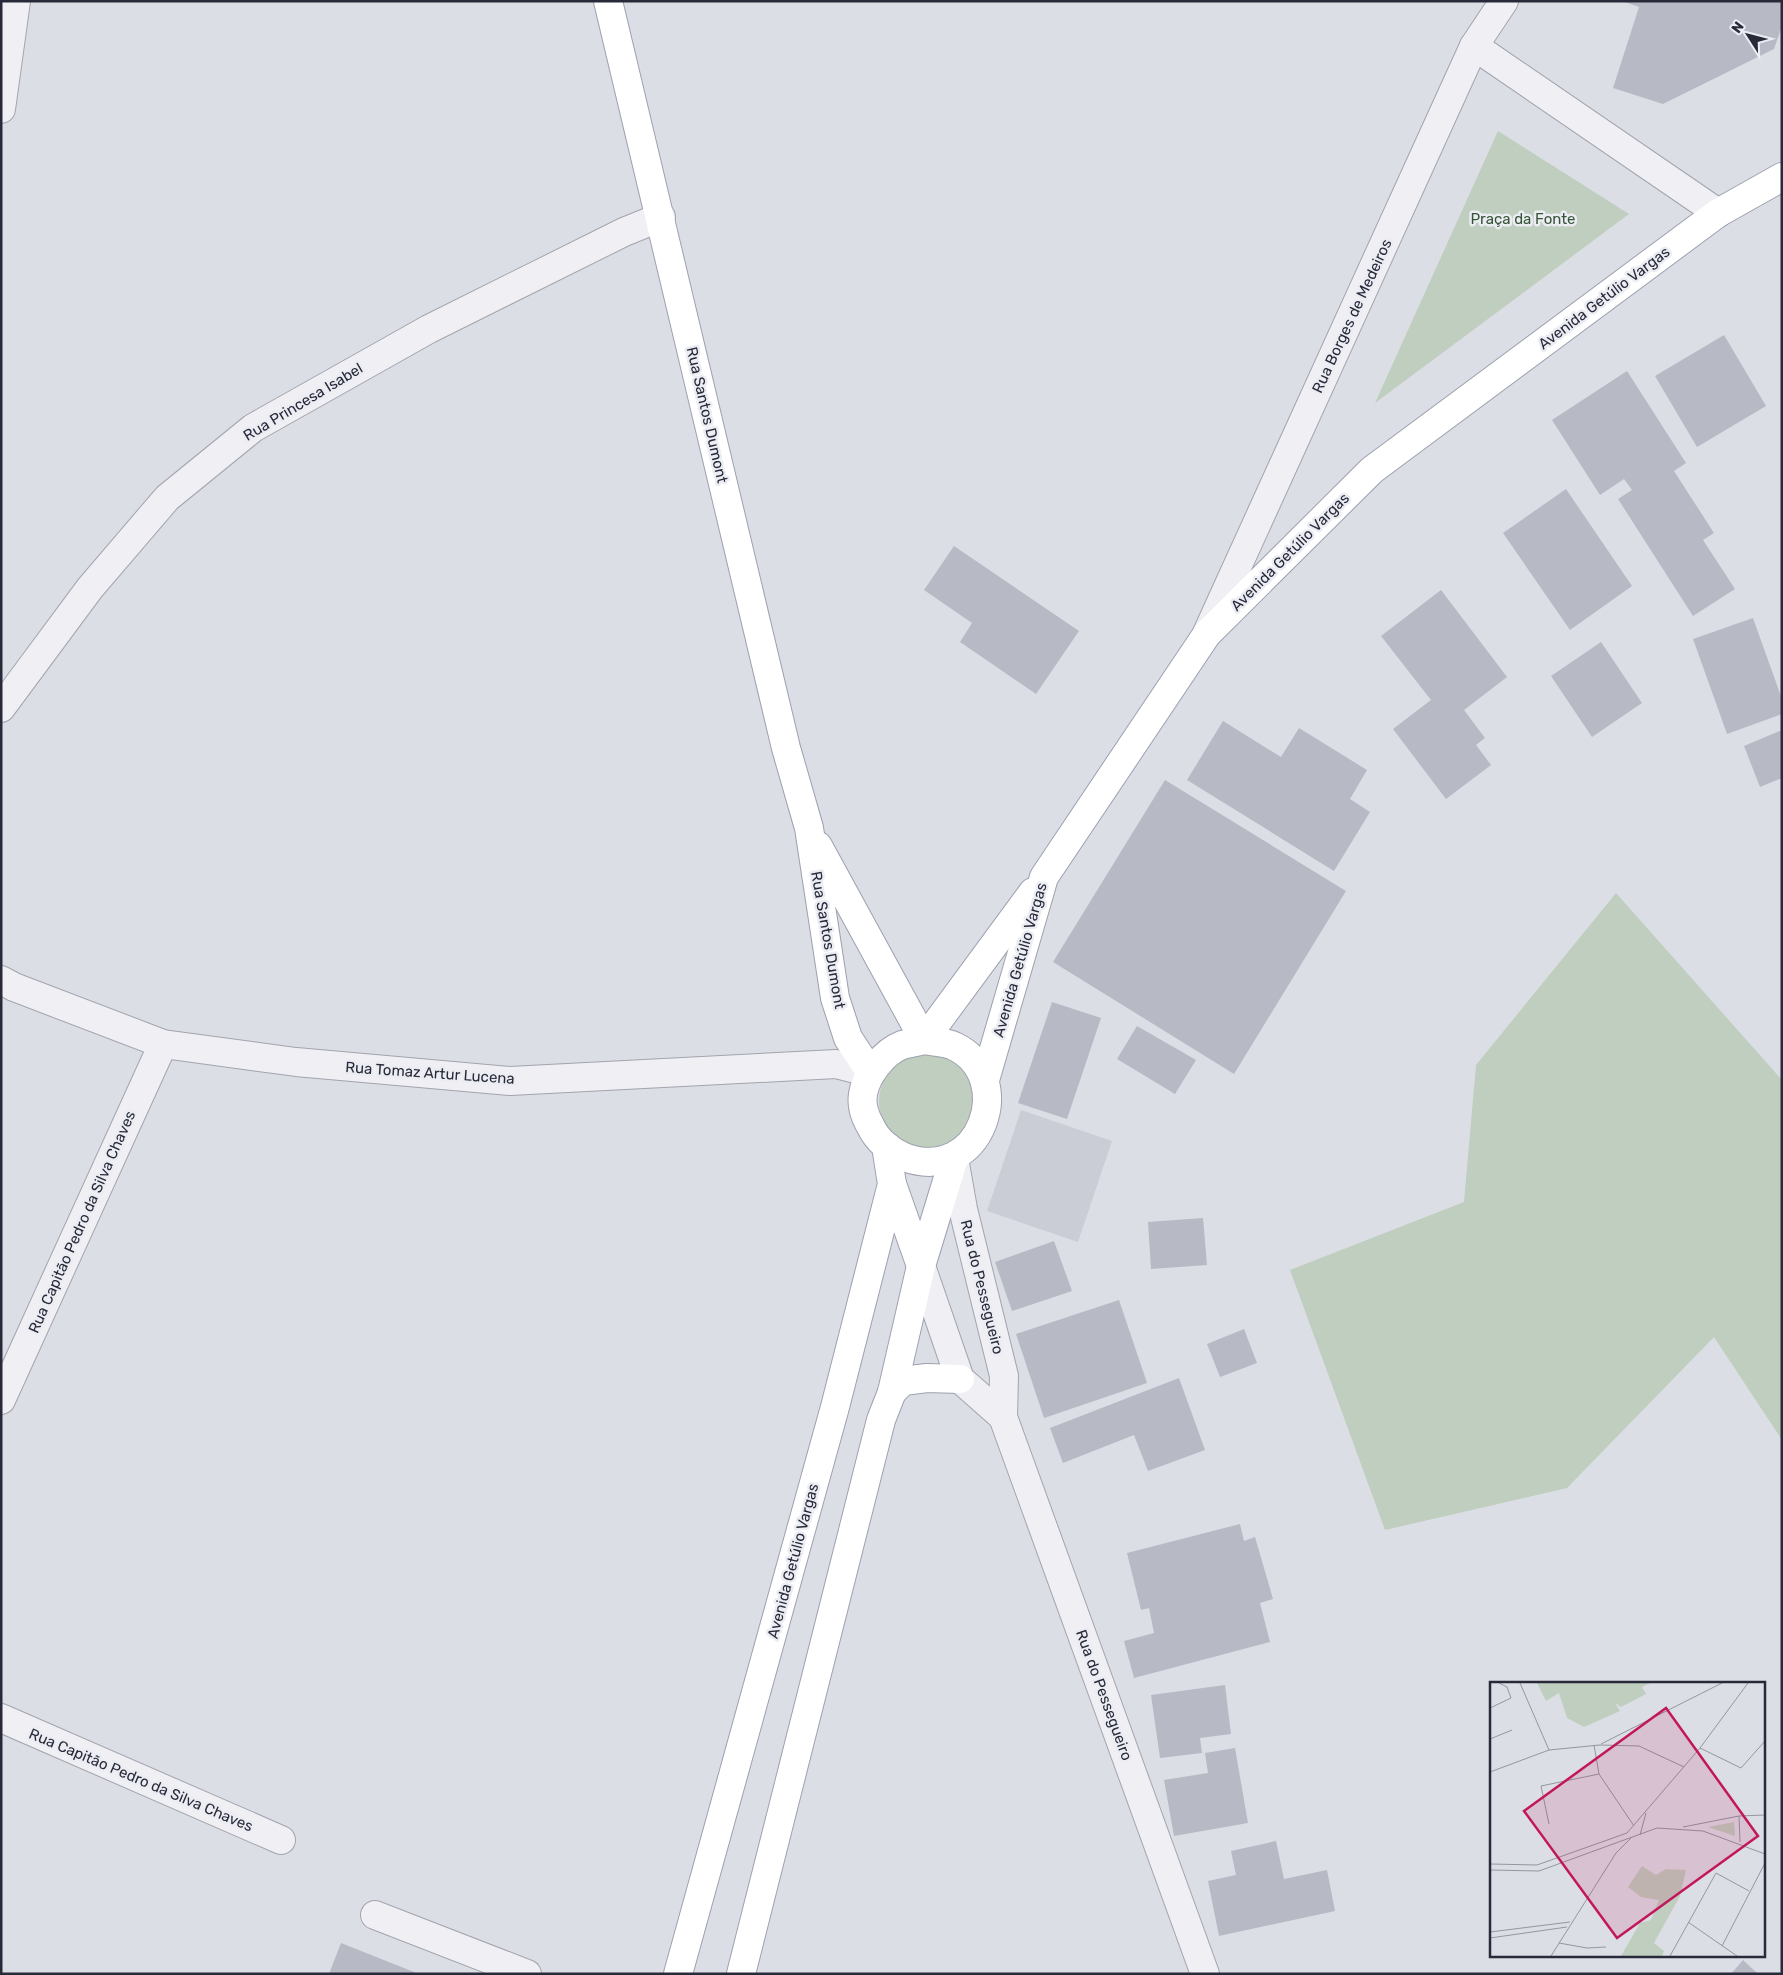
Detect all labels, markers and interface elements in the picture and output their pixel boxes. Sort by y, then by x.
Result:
north arrow [1723,10,1773,60]
text: N [1728,19,1748,37]
park label: Praça da Fonte [1470,210,1576,228]
street label: Rua Borges de Medeiros [1308,236,1396,396]
street label: Avenida Getúlio Vargas [1535,242,1674,353]
street label: Rua Santos Dumont [683,345,731,485]
street label: Rua Princesa Isabel [240,359,366,445]
street label: Avenida Getúlio Vargas [1227,489,1353,615]
street label: Rua Santos Dumont [807,870,849,1010]
street label: Avenida Getúlio Vargas [989,880,1051,1039]
street label: Rua Tomaz Artur Lucena [345,1058,515,1088]
street label: Rua Capitão Pedro da Silva Chaves [25,1108,139,1336]
street label: Rua do Pessegueiro [957,1218,1007,1356]
street label: Avenida Getúlio Vargas [764,1481,822,1641]
street label: Rua do Pessegueiro [1072,1627,1136,1763]
inset map [1490,1682,1766,1958]
street label: Rua Capitão Pedro da Silva Chaves [26,1725,256,1836]

